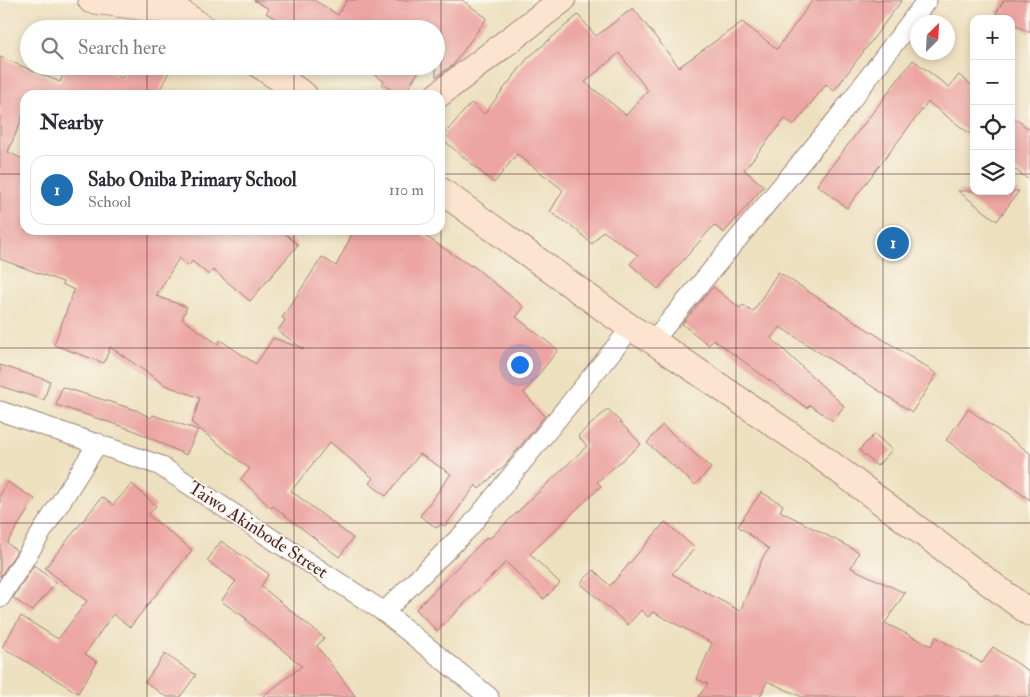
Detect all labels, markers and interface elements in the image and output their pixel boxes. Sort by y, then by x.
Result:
north arrow [910,15,955,60]
map controls [970,15,1015,195]
button: + [970,15,1015,60]
search box [20,20,445,75]
icon: search [38,34,66,62]
text: Search here [78,36,166,60]
button: − [970,60,1015,105]
button: locate [970,105,1015,150]
text: Nearby [40,109,103,136]
button: layers [970,150,1015,195]
text: Sabo Oniba Primary School [88,168,297,192]
text: 1 [54,180,60,200]
text: 110 m [389,180,424,200]
text: School [88,192,131,212]
pin: 1 [877,224,909,262]
your location [507,352,533,378]
street label: Taiwo Akinbode Street [184,476,332,584]

